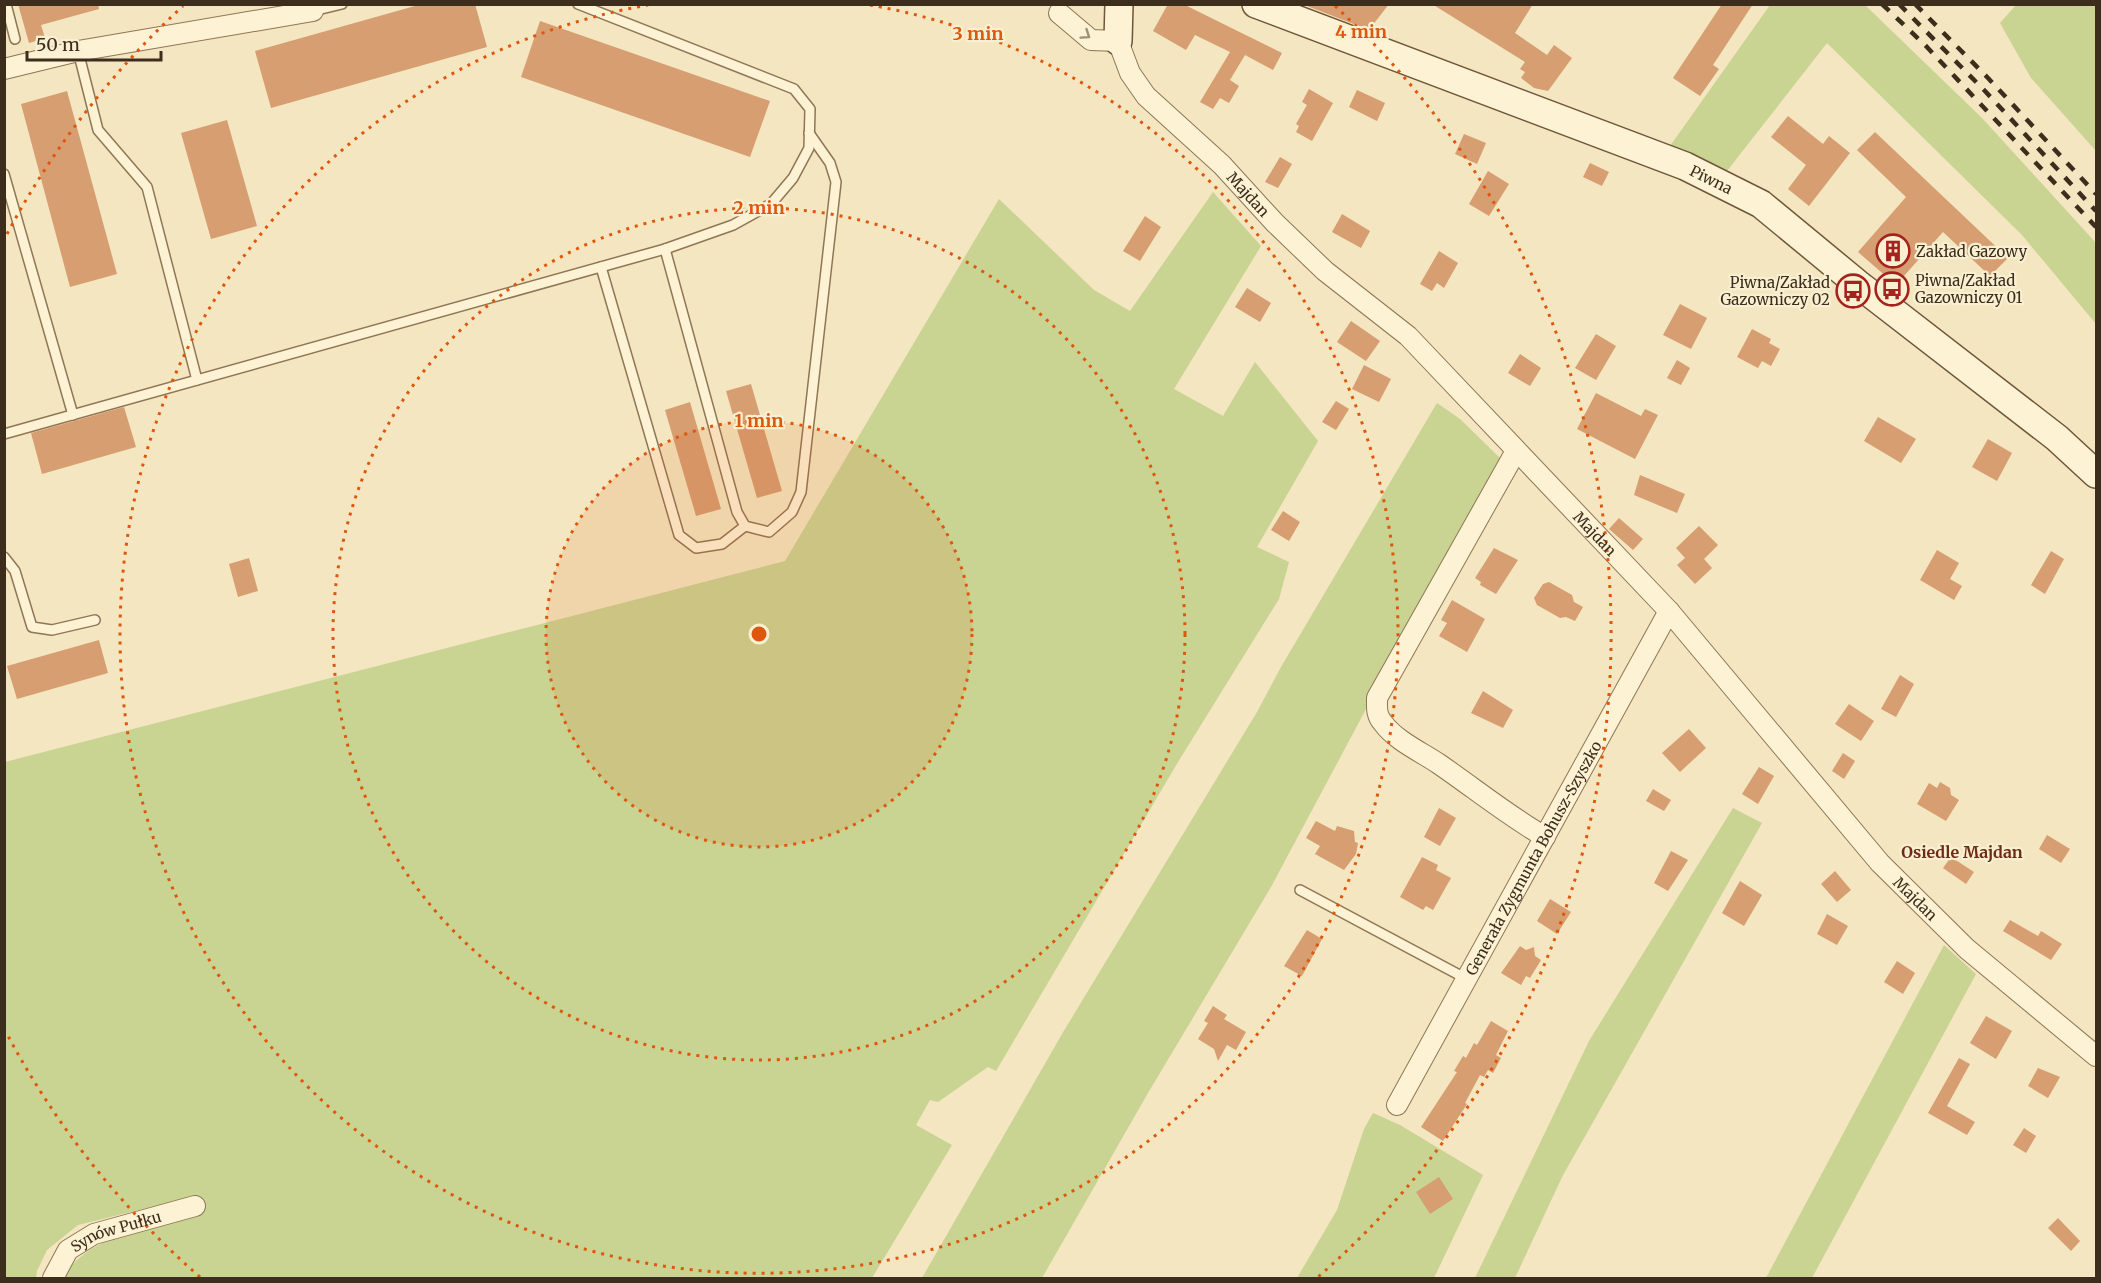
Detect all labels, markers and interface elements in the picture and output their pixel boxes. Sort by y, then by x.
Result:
text: 4 min [1335,20,1387,43]
text: 3 min [953,22,1003,45]
scale bar [27,24,160,62]
one-way arrow [1079,28,1090,39]
text: 50 m [36,33,80,56]
street label: Piwna [1687,161,1736,198]
street label: Majdan [1223,167,1274,221]
text: 2 min [733,196,785,219]
building icon: Zakład Gazowy [1875,233,1911,269]
place label: Zakład Gazowy [1916,242,2027,261]
bus stop icon: Piwna/Zakład Gazowniczy 01 [1874,271,1910,307]
place label: Piwna/Zakład Gazowniczy 01 [1915,271,2023,307]
place label: Piwna/Zakład Gazowniczy 02 [1720,273,1830,309]
bus stop icon: Piwna/Zakład Gazowniczy 02 [1835,273,1871,309]
text: 1 min [734,409,784,432]
street label: Majdan [1570,507,1621,560]
centre of rings [749,624,769,644]
street label: Generała Zygmunta Bohusz-Szyszko [1461,737,1605,978]
district label: Osiedle Majdan [1901,842,2023,862]
street label: Majdan [1890,872,1942,924]
street label: Synów Pułku [67,1206,163,1256]

